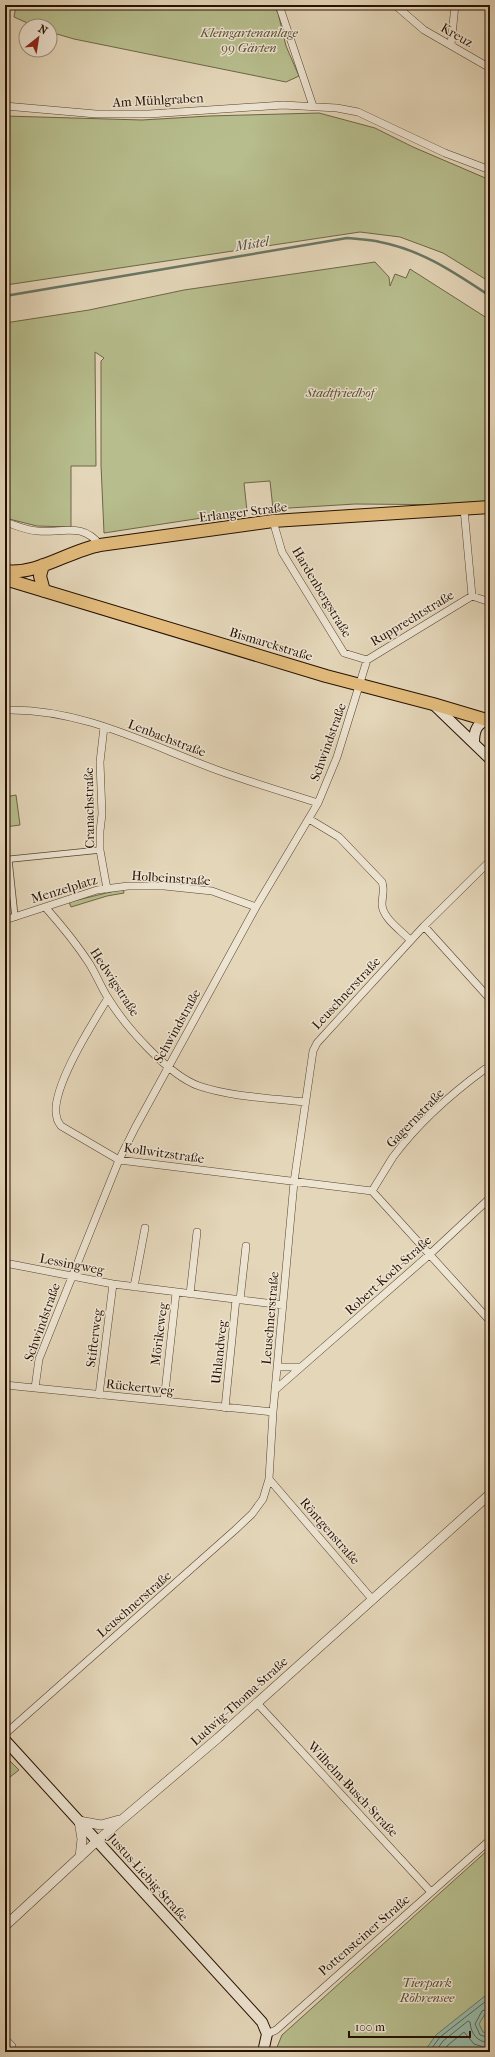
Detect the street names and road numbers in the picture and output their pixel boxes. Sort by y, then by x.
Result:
street label: Kreuz [438,20,476,50]
street label: Am Mühlgraben [111,90,204,110]
street label: Erlanger Straße [198,499,288,525]
street label: Hardenbergstraße [289,544,355,640]
street label: Rupprechtstraße [368,587,457,649]
street label: Bismarckstraße [228,624,315,664]
street label: Schwindstraße [307,700,349,783]
street label: Lenbachstraße [126,716,209,760]
street label: Cranachstraße [81,767,97,849]
street label: Holbeinstraße [131,868,212,888]
street label: Menzelplatz [29,872,99,906]
street label: Hedwigstraße [87,945,143,1019]
street label: Leuschnerstraße [309,953,384,1032]
street label: Schwindstraße [151,986,204,1066]
street label: Gagernstraße [383,1085,447,1151]
street label: Kollwitzstraße [123,1140,206,1166]
street label: Robert-Koch-Straße [342,1232,435,1318]
street label: Lessingweg [39,1250,107,1278]
street label: Leuschnerstraße [258,1270,282,1365]
street label: Schwindstraße [21,1280,63,1363]
street label: Mörikeweg [148,1301,170,1366]
street label: Stifterweg [83,1307,105,1368]
street label: Uhlandweg [208,1318,230,1385]
street label: Rückertweg [105,1376,176,1398]
street label: Röntgenstraße [297,1495,363,1568]
street label: Leuschnerstraße [94,1567,175,1640]
street label: Ludwig-Thoma-Straße [187,1653,291,1749]
street label: Wilhelm-Busch-Straße [304,1737,401,1840]
street label: Justus-Liebig-Straße [104,1830,192,1924]
street label: Pottensteiner Straße [315,1891,413,1979]

